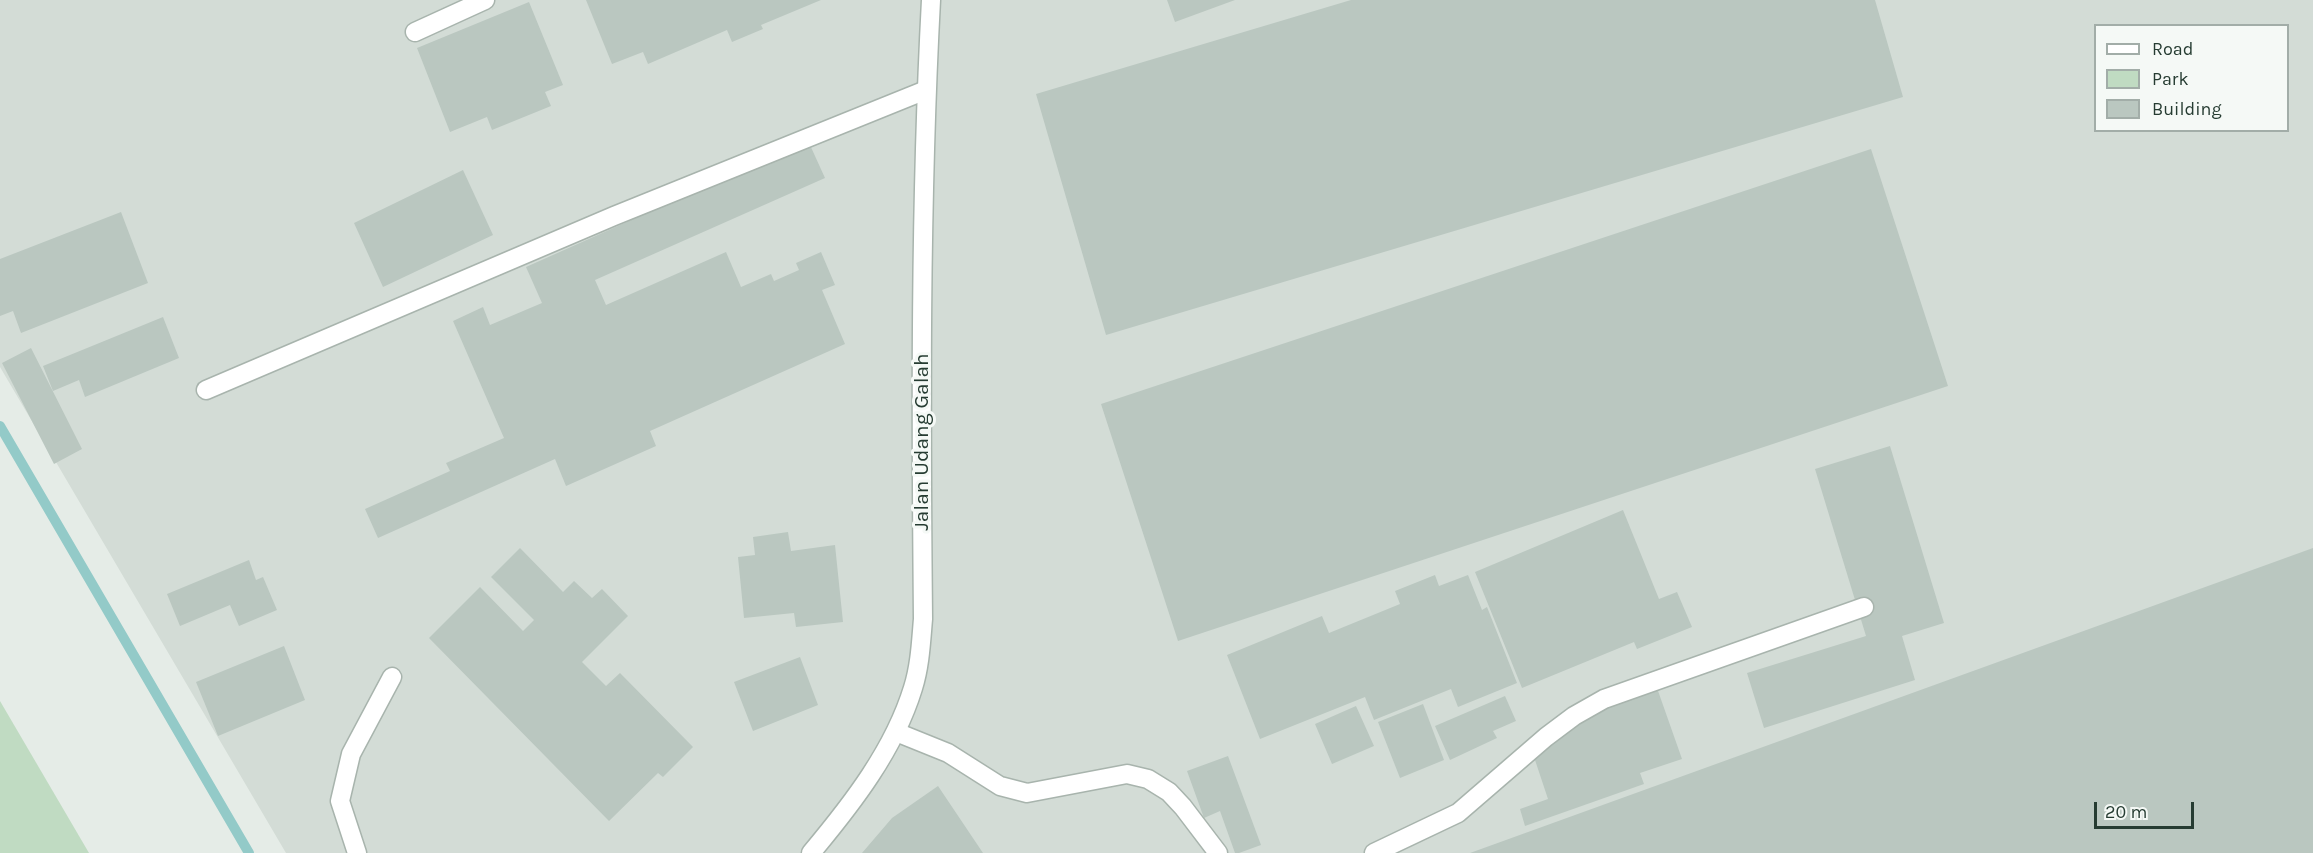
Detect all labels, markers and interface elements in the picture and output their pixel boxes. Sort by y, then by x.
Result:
legend [2094,24,2289,132]
text: Road [2152,38,2193,60]
text: Park [2152,68,2189,90]
text: Building [2152,98,2222,120]
street label: Jalan Udang Galah [909,353,935,531]
scale bar [2097,790,2198,828]
text: 20 m [2105,801,2147,823]

